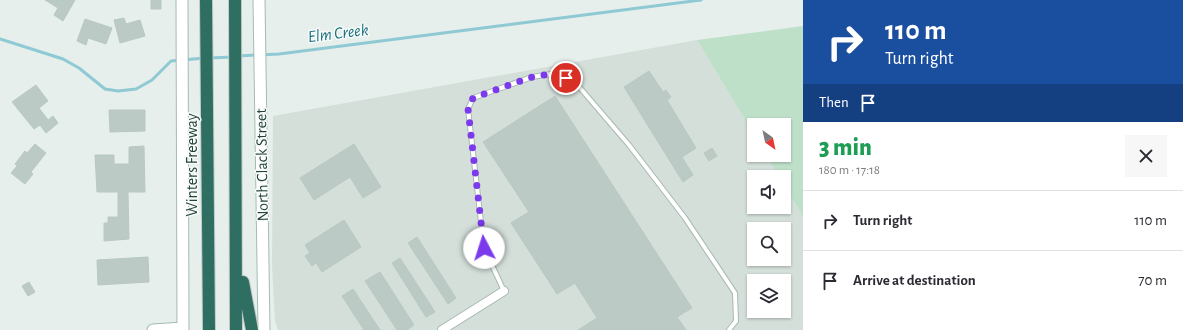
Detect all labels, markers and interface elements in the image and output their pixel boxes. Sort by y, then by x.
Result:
icon: right [819,16,871,68]
text: 110 m [885,17,947,45]
water label: Elm Creek [307,21,369,45]
text: Turn right [885,50,954,68]
pin [549,61,583,95]
icon: arrive [555,67,577,89]
icon: arrive [857,92,879,114]
text: Then [819,95,849,110]
street label: North Clack Street [253,108,271,222]
street label: Winters Freeway [184,113,201,217]
north arrow [747,118,791,162]
map controls [747,118,791,318]
button: close [1125,135,1167,177]
text: 3 min [819,136,872,160]
text: 180 m · 17:18 [819,164,880,177]
button: sound [747,170,791,214]
icon: right [819,210,841,232]
text: Turn right [853,213,912,228]
text: 110 m [1134,213,1167,228]
button: search [747,222,791,266]
position arrow [463,227,505,269]
icon: arrive [819,270,841,292]
text: Arrive at destination [853,273,976,288]
text: 70 m [1138,273,1167,288]
button: layers [747,274,791,318]

